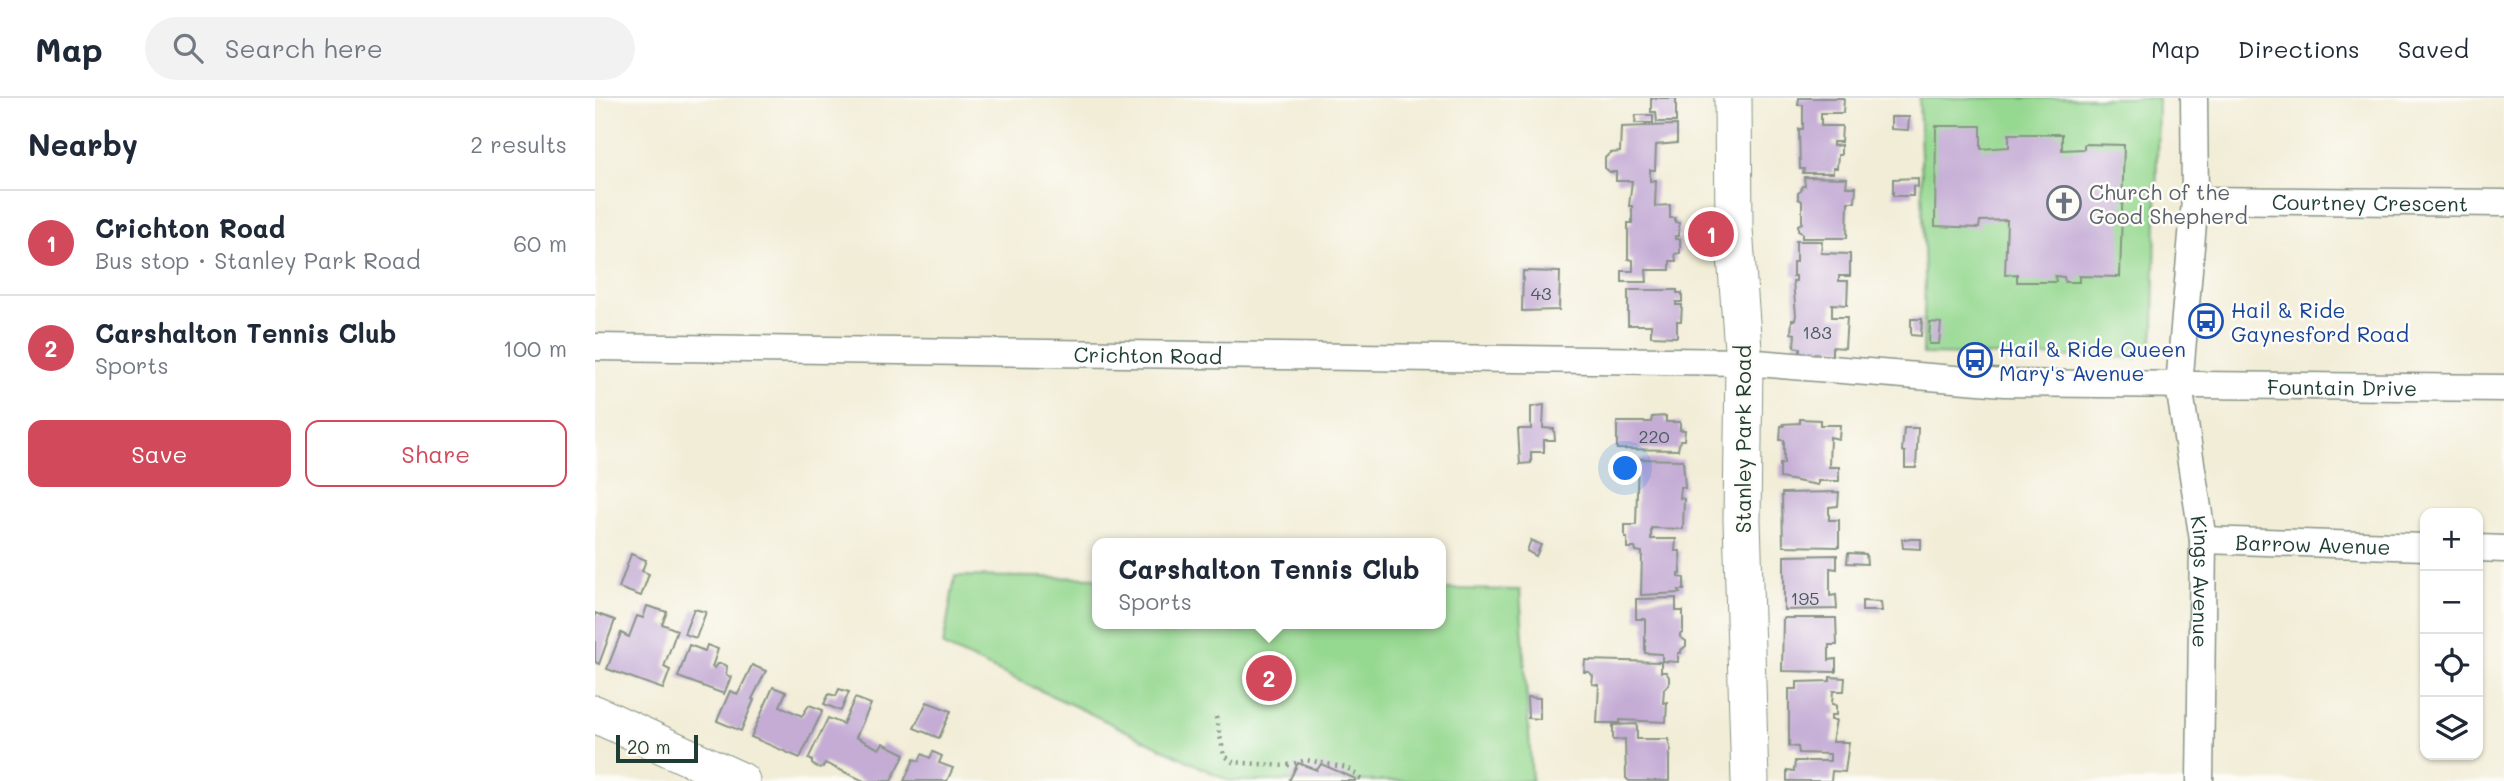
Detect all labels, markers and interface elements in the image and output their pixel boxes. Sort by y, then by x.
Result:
search box [145,17,635,80]
text: Map [35,27,103,70]
icon: search [169,29,207,67]
text: Search here [225,31,383,65]
text: Map [2151,33,2200,64]
text: Directions [2238,33,2360,64]
text: Saved [2398,33,2469,64]
text: Nearby [28,124,138,164]
text: 2 results [470,129,567,159]
place label: Church of the Good Shepherd [2089,178,2248,229]
church icon: Church of the Good Shepherd [2045,184,2083,222]
street label: Courtney Crescent [2272,187,2468,216]
pin: 1 [1688,208,1734,260]
text: Crichton Road [95,211,285,245]
text: 1 [46,228,56,258]
text: 60 m [513,228,567,258]
text: Bus stop · Stanley Park Road [95,245,421,275]
house number: 43 [1530,281,1552,305]
place label: Hail & Ride Gaynesford Road [2231,296,2409,347]
bus stop icon: Hail & Ride Gaynesford Road [2187,302,2225,340]
text: Carshalton Tennis Club [95,316,396,350]
house number: 183 [1802,320,1832,344]
text: 2 [45,333,57,363]
text: 100 m [503,333,567,363]
place label: Hail & Ride Queen Mary's Avenue [1999,335,2186,386]
street label: Crichton Road [1073,340,1222,369]
bus stop icon: Hail & Ride Queen Mary's Avenue [1956,341,1994,379]
street label: Stanley Park Road [1729,345,1756,533]
text: Sports [95,350,169,380]
street label: Fountain Drive [2267,372,2417,401]
button: Save [28,420,291,487]
button: Share [305,420,567,487]
house number: 220 [1638,424,1670,448]
your location [1608,451,1642,485]
map controls [2420,508,2483,760]
button: + [2420,508,2483,571]
street label: Kings Avenue [2186,513,2217,648]
street label: Barrow Avenue [2235,528,2391,559]
popup [1092,538,1446,629]
text: Carshalton Tennis Club [1118,552,1420,586]
button: − [2420,571,2483,634]
text: Sports [1118,586,1192,616]
house number: 195 [1790,586,1820,610]
button: locate [2420,634,2483,697]
pin: 2 [1246,652,1292,704]
button: layers [2420,697,2483,760]
scale bar [616,732,698,764]
text: 20 m [627,734,671,759]

